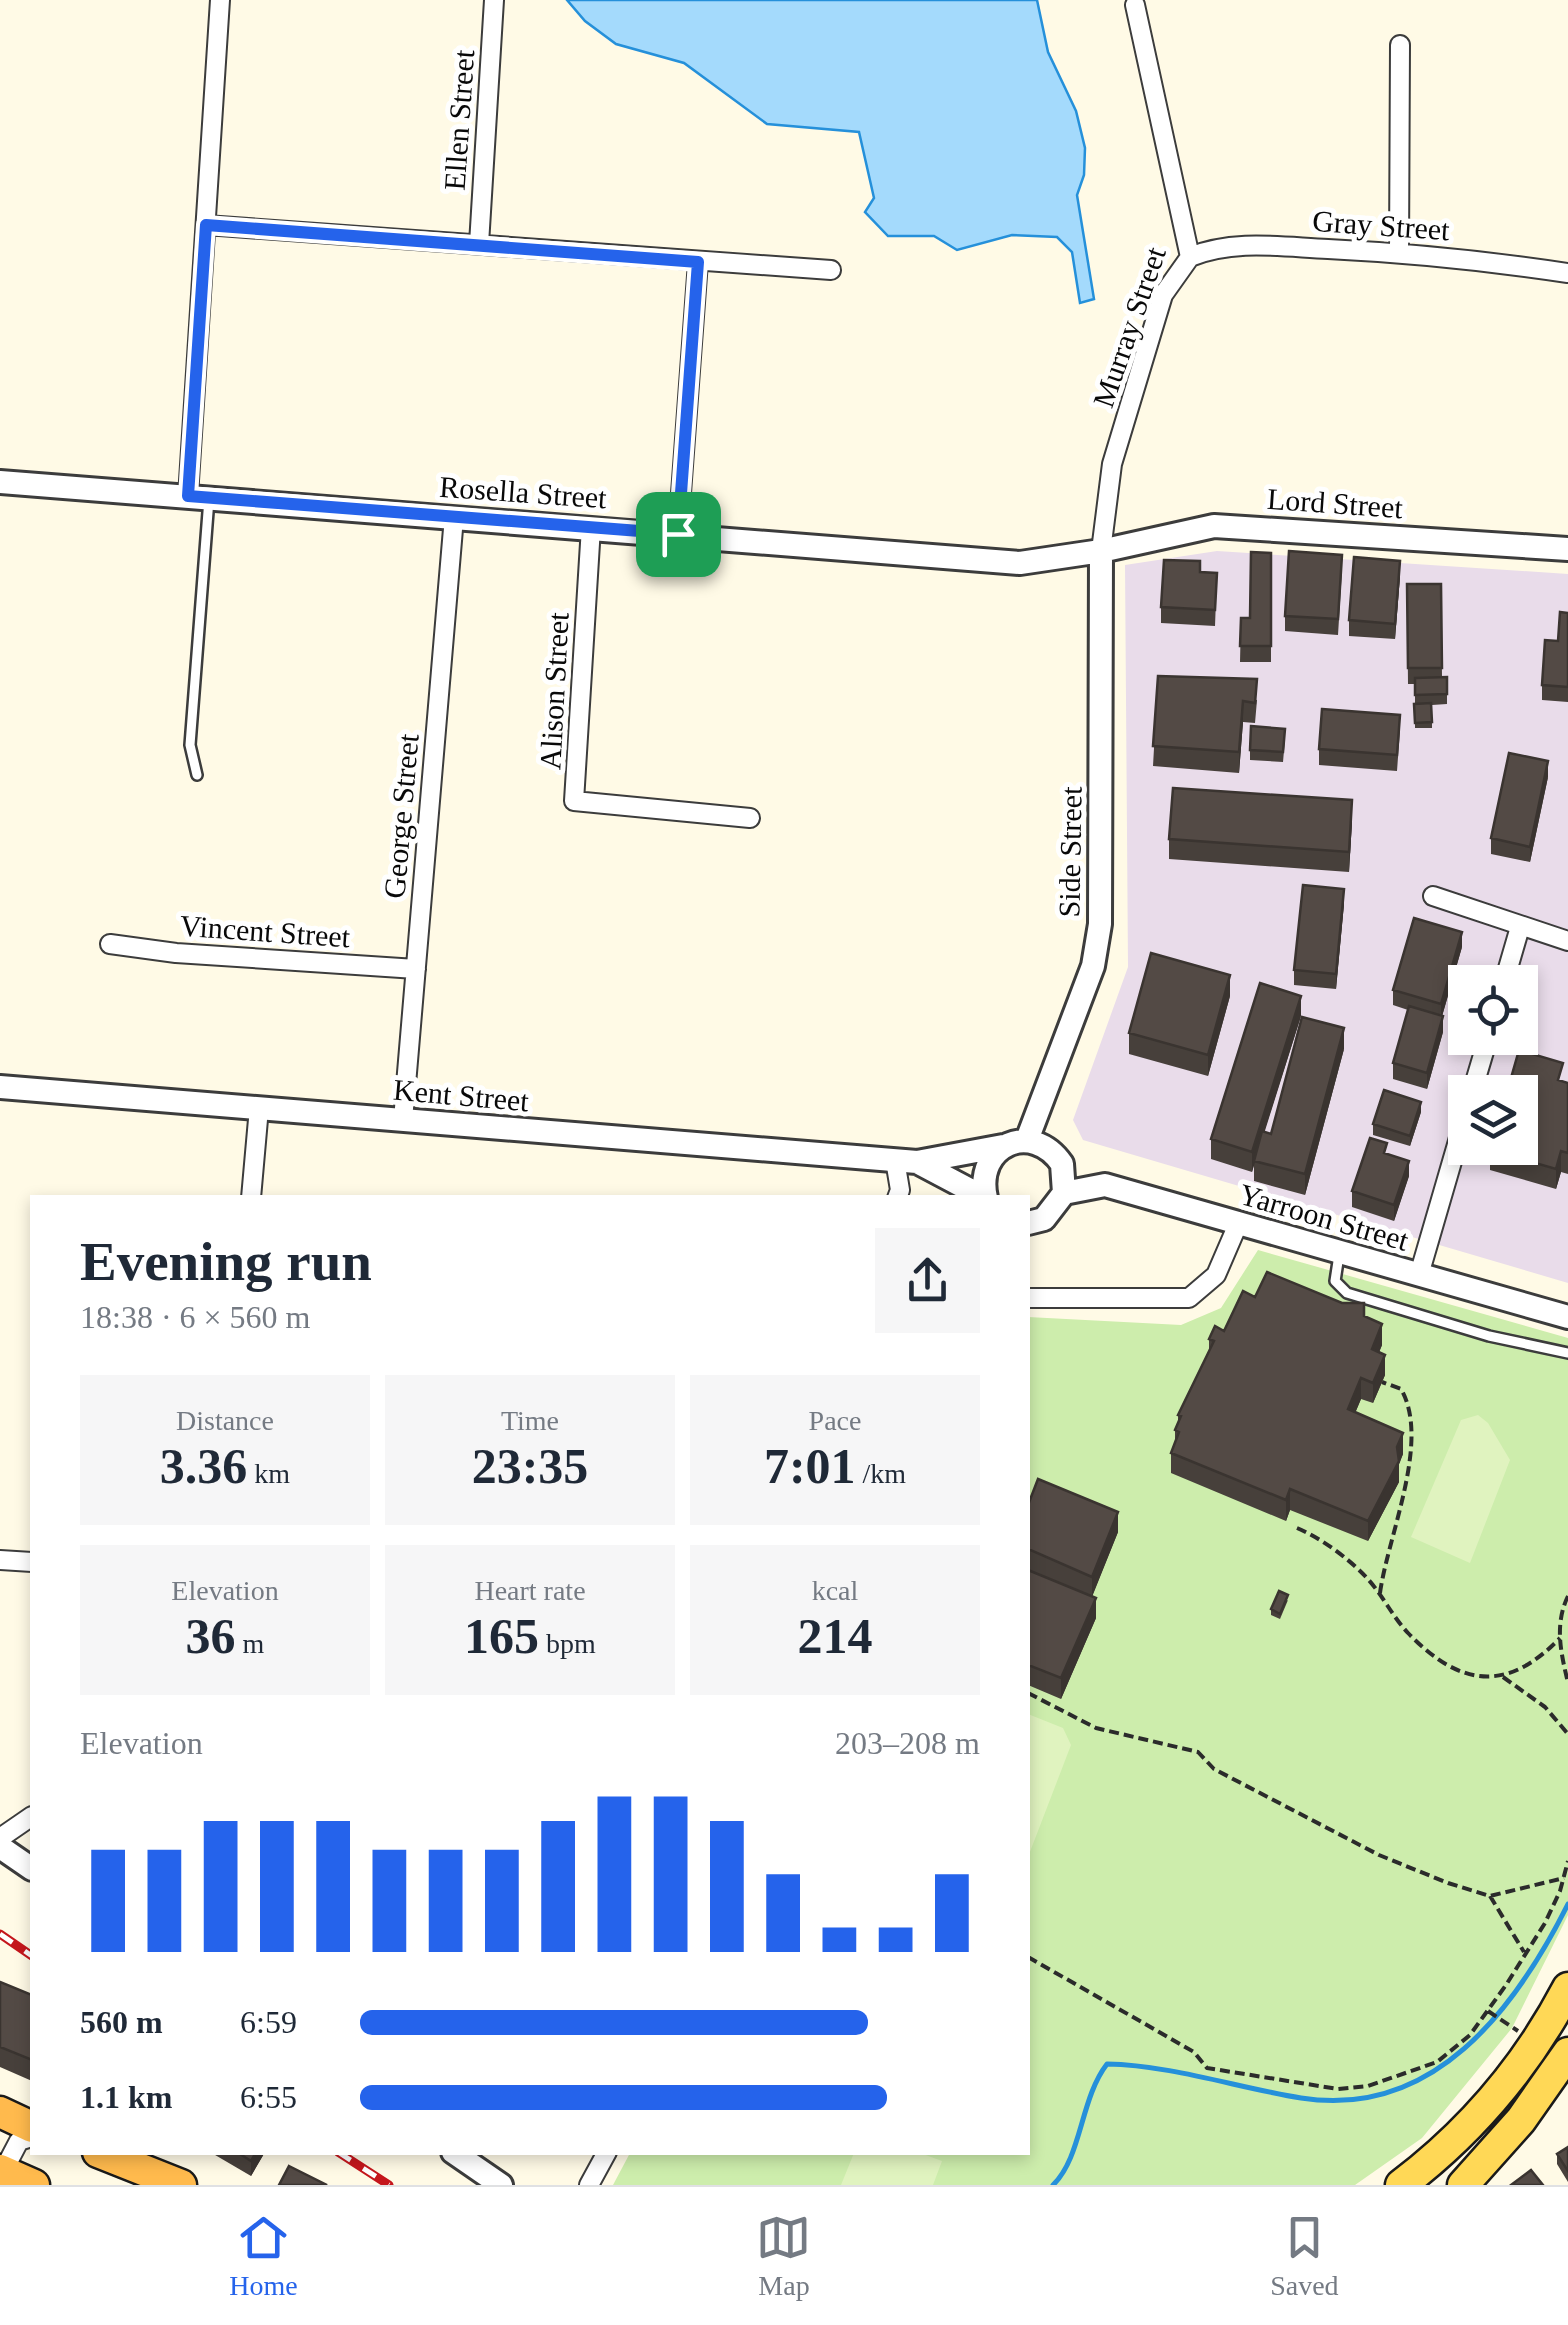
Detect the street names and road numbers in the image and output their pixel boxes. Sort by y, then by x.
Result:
street label: Ellen Street [438,48,480,191]
street label: Gray Street [1311,204,1451,246]
street label: Murray Street [1086,242,1172,412]
street label: Rosella Street [438,470,608,514]
street label: Lord Street [1266,482,1405,524]
street label: Alison Street [533,611,575,771]
street label: George Street [377,732,425,900]
street label: Side Street [1052,786,1088,918]
street label: Vincent Street [179,909,352,953]
street label: Kent Street [392,1073,531,1117]
street label: Yarroon Street [1236,1177,1413,1257]

